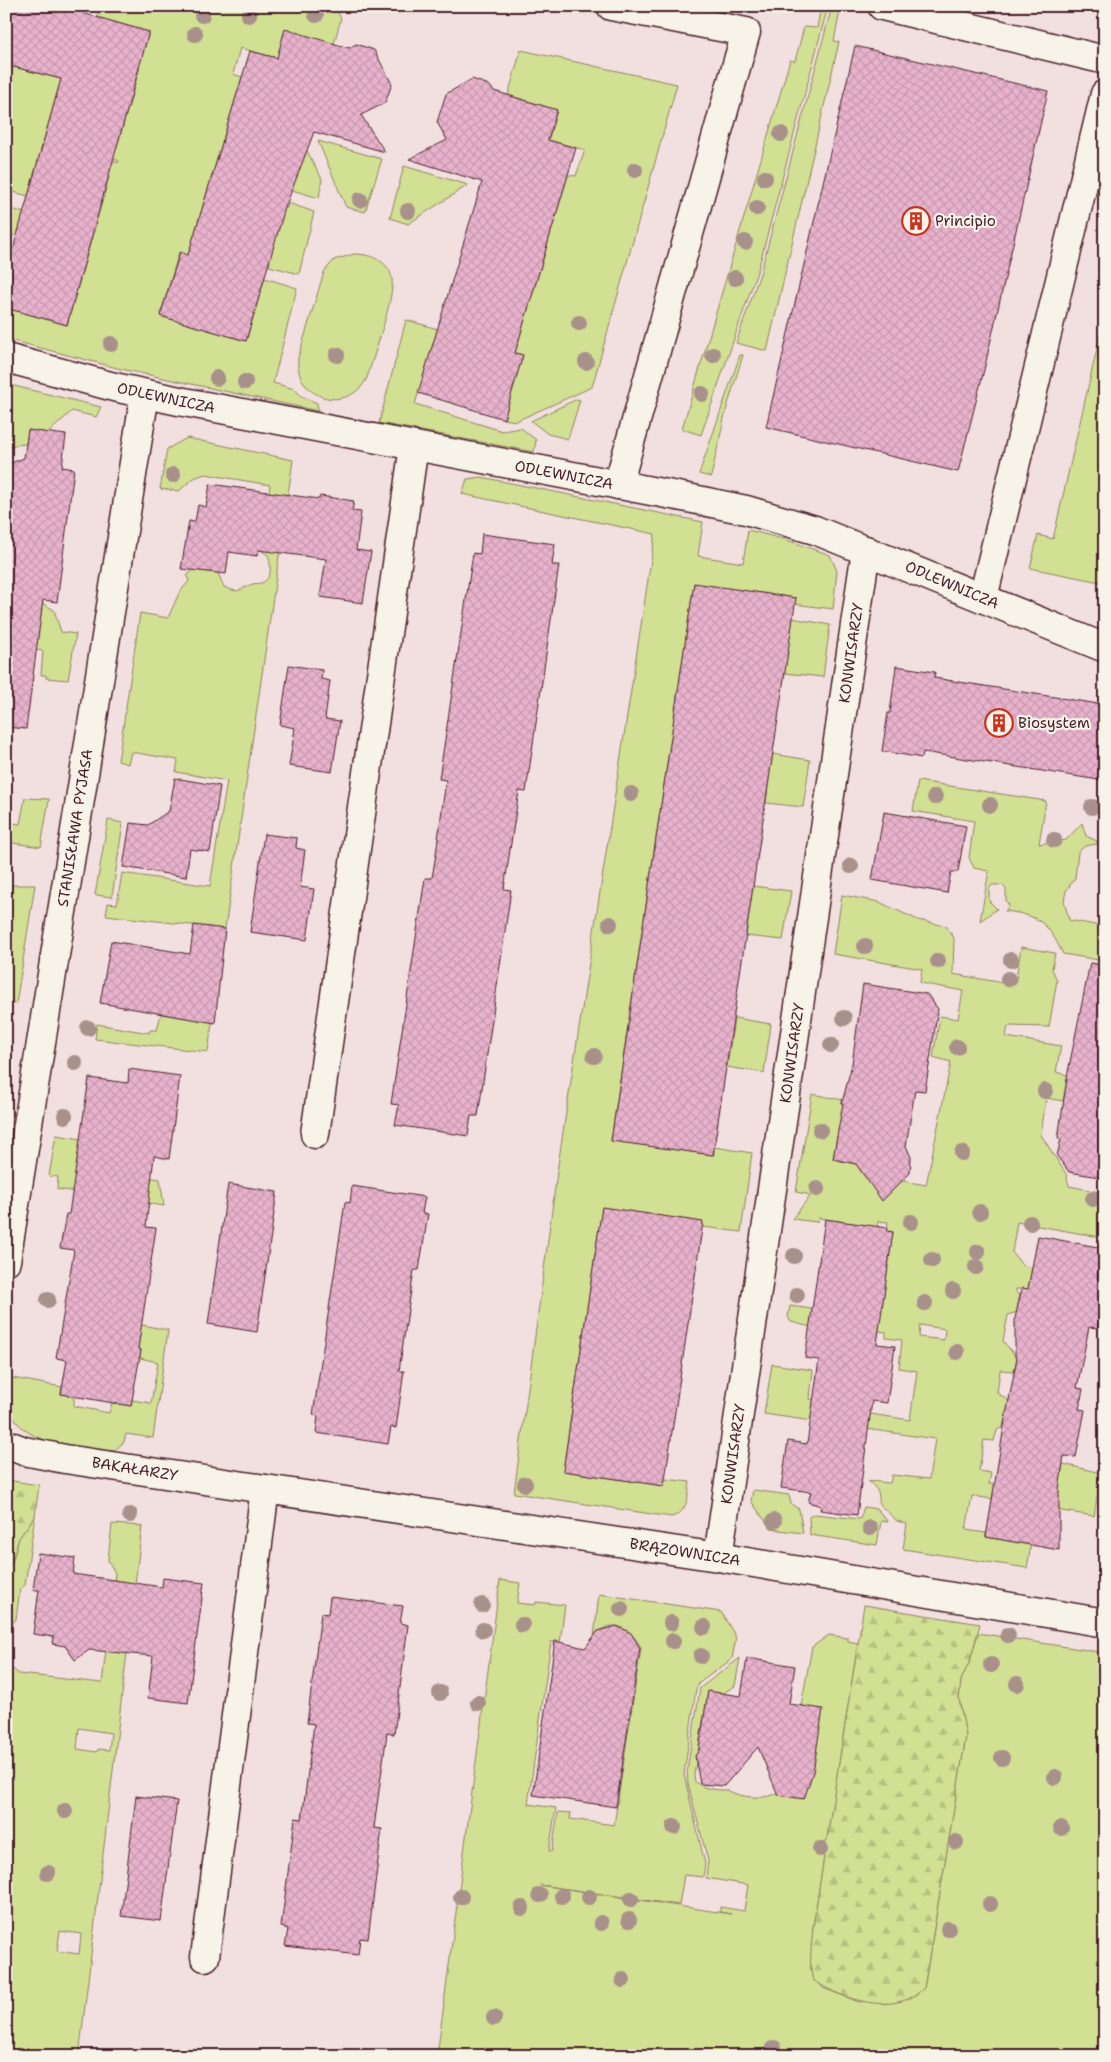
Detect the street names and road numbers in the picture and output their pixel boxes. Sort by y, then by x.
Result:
street label: ODLEWNICZA [115,378,217,418]
street label: ODLEWNICZA [513,456,615,494]
street label: ODLEWNICZA [902,556,1002,614]
street label: KONWISARZY [834,601,868,705]
street label: STANISŁAWA PYJASA [53,748,97,908]
street label: KONWISARZY [775,1001,809,1105]
street label: KONWISARZY [716,1402,750,1506]
street label: BAKAŁARZY [90,1452,180,1486]
street label: BRĄZOWNICZA [628,1533,742,1571]

